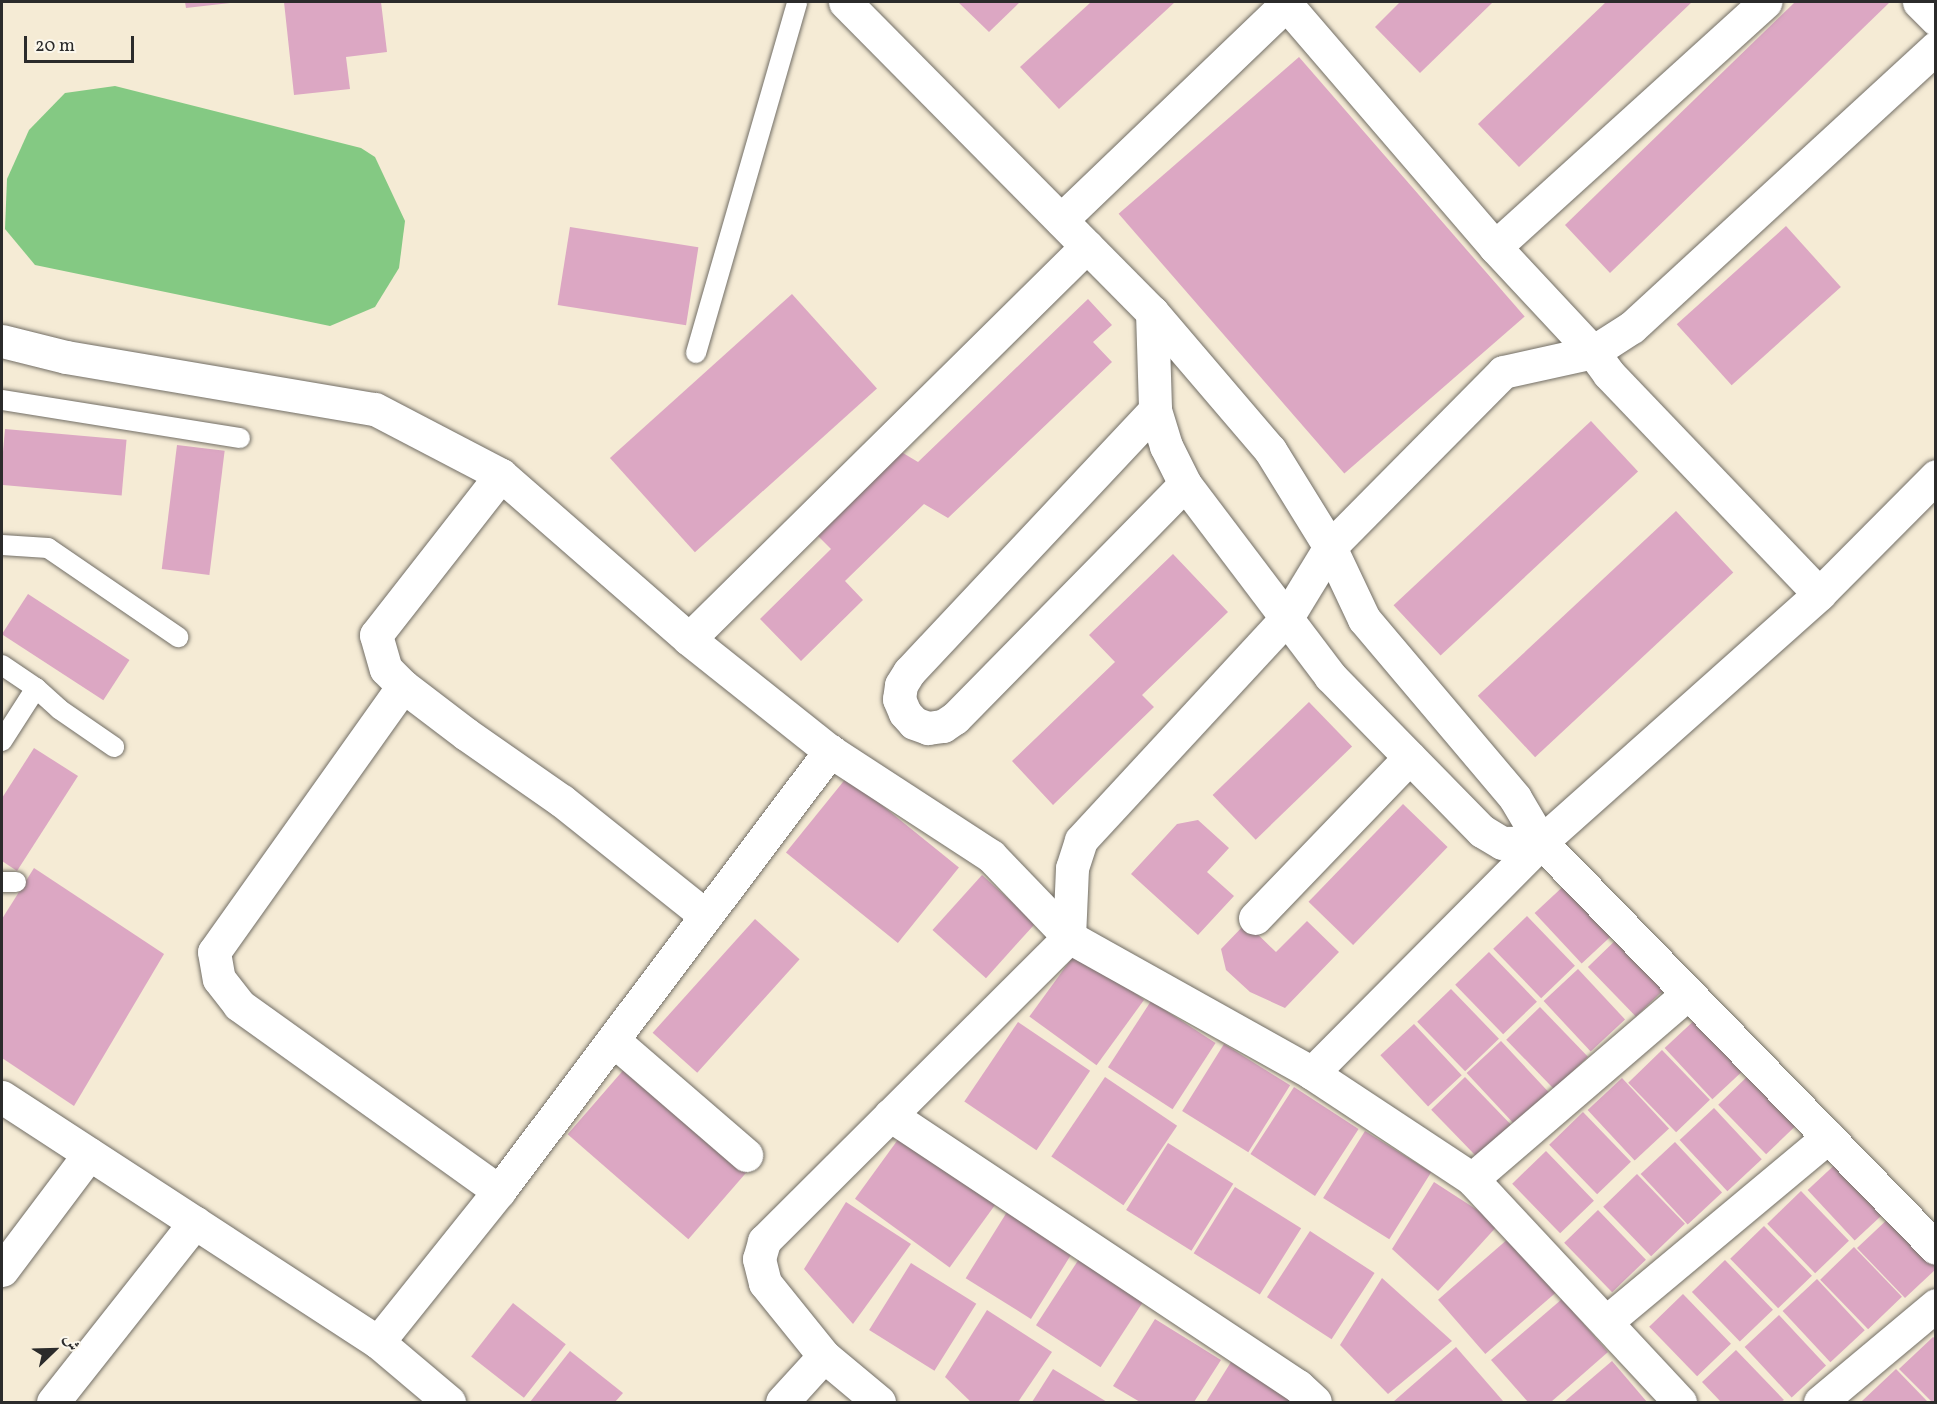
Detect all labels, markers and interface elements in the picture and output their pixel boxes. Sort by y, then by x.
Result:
scale bar [27,24,136,62]
text: 20 m [35,34,75,59]
north arrow [24,1320,84,1380]
text: ش [57,1331,84,1355]

